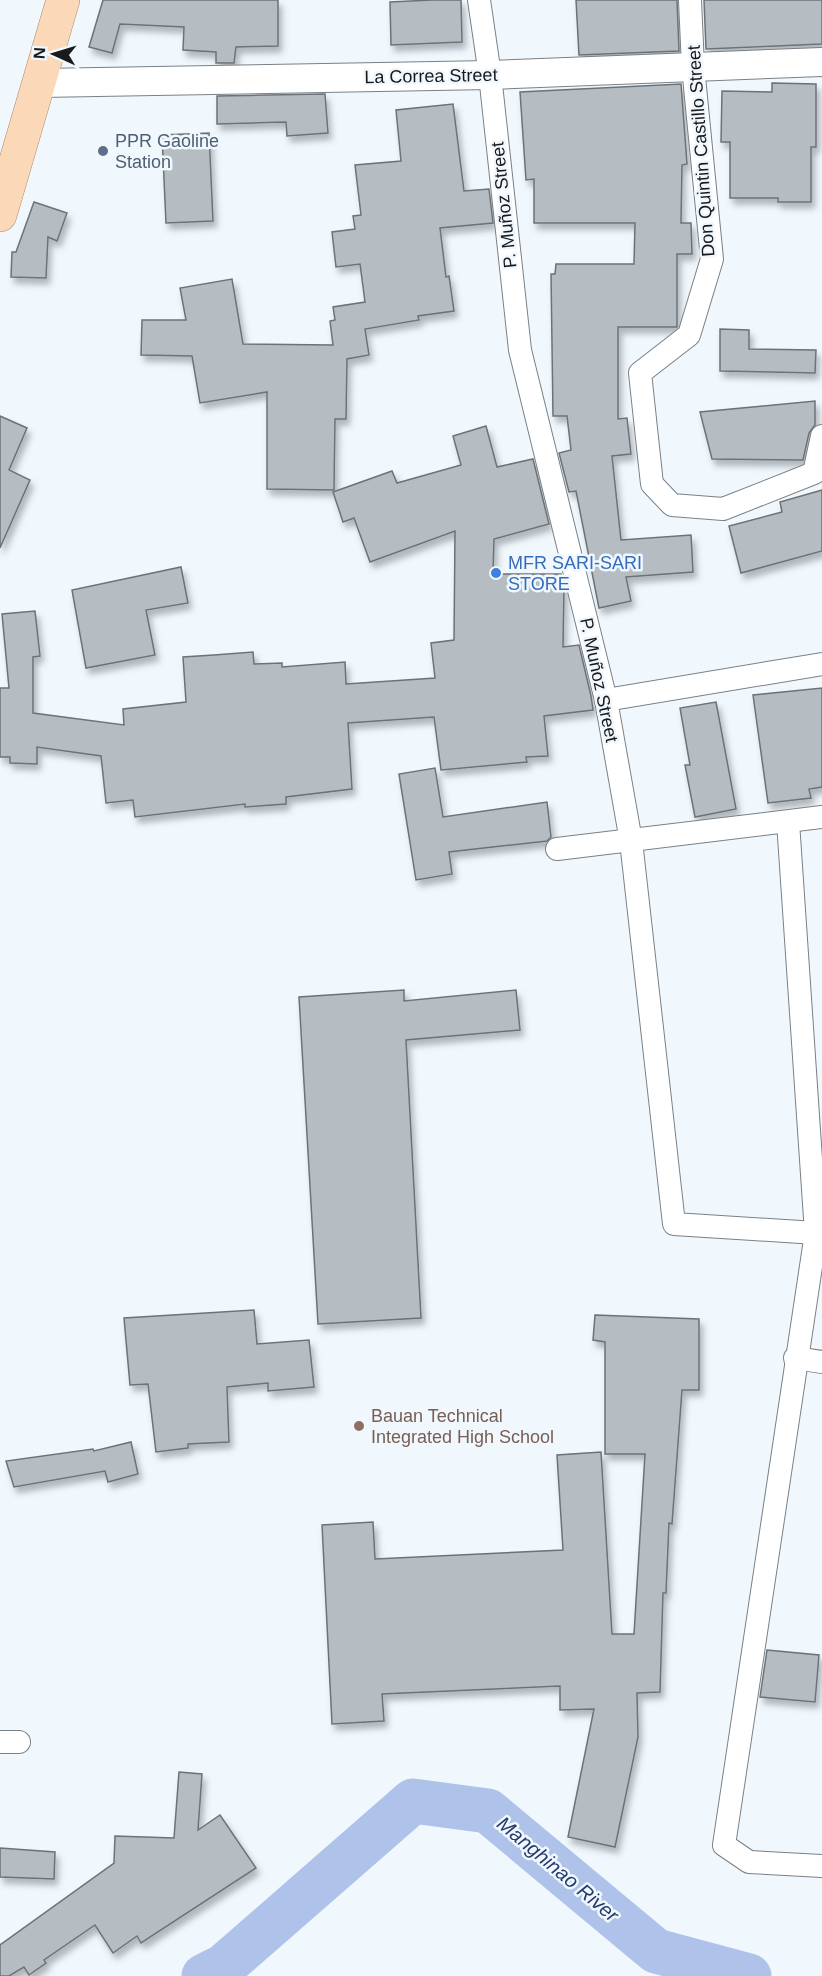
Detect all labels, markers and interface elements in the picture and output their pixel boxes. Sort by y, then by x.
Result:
north arrow [24,24,84,84]
street label: Don Quintin Castillo Street [684,45,718,257]
text: N [31,47,48,59]
street label: La Correa Street [364,65,498,87]
place label: PPR Gaoline Station [115,131,219,172]
street label: P. Muñoz Street [487,141,521,269]
marker: PPR Gaoline Station [96,144,110,158]
place label: MFR SARI-SARI STORE [508,553,642,594]
marker: MFR SARI-SARI STORE [489,566,503,580]
street label: P. Muñoz Street [576,616,622,744]
place label: Bauan Technical Integrated High School [371,1406,554,1447]
marker: Bauan Technical Integrated High School [352,1419,366,1433]
water label: Manghinao River [493,1812,624,1927]

